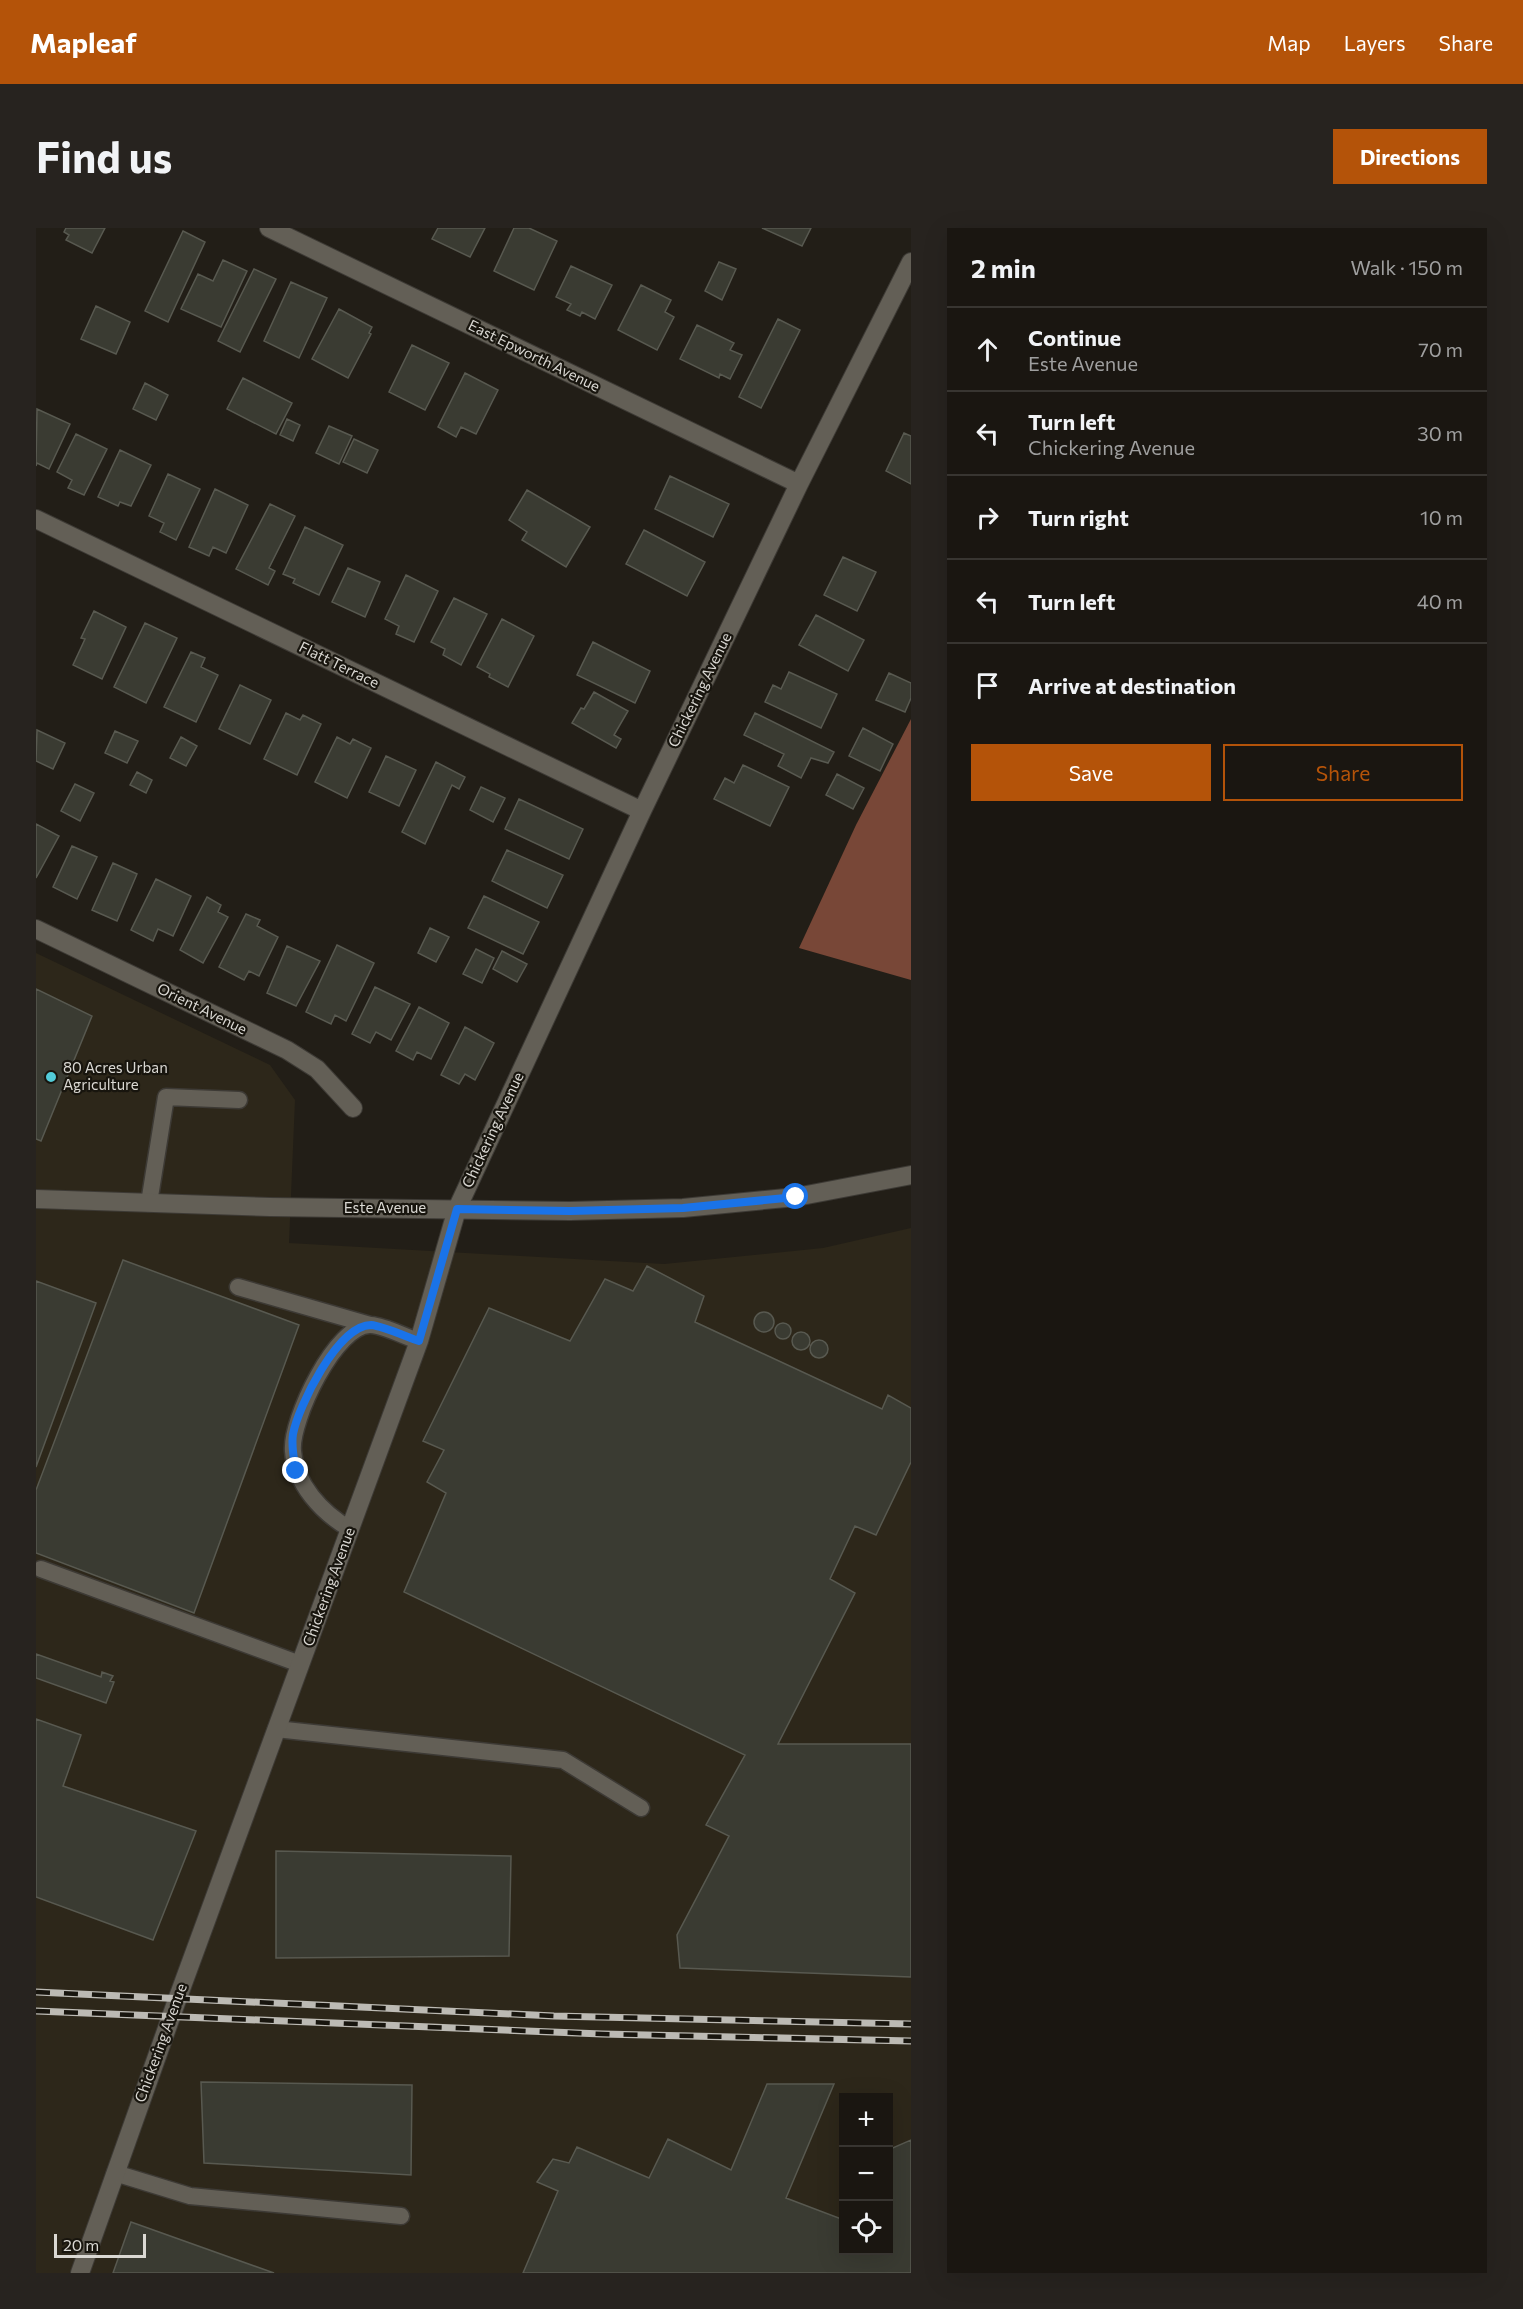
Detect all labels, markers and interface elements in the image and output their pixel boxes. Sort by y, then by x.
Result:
text: Mapleaf [30,25,137,59]
text: Map [1267,30,1311,55]
text: Layers [1344,30,1406,55]
text: Share [1439,30,1493,55]
button: Directions [1333,129,1487,184]
text: Find us [36,130,172,182]
text: 2 min [971,252,1036,283]
text: Walk · 150 m [1351,255,1463,279]
street label: East Epworth Avenue [466,315,603,395]
text: Continue [1028,324,1121,351]
icon: ahead [971,333,1004,366]
text: 70 m [1418,337,1463,361]
text: Este Avenue [1028,351,1138,375]
text: Turn left [1028,408,1115,435]
icon: left [971,417,1004,450]
text: 30 m [1417,421,1463,445]
text: Chickering Avenue [1028,435,1195,459]
icon: right [971,501,1004,534]
text: Turn right [1028,504,1129,531]
text: 10 m [1420,505,1463,529]
icon: left [971,585,1004,618]
text: Turn left [1028,588,1115,615]
text: 40 m [1417,589,1463,613]
street label: Chickering Avenue [664,629,735,750]
street label: Flatt Terrace [296,637,382,691]
icon: arrive [971,669,1004,702]
text: Arrive at destination [1028,672,1236,699]
button: Save [971,744,1211,801]
button: Share [1223,744,1463,801]
street label: Orient Avenue [155,979,250,1038]
place label: 80 Acres Urban Agriculture [63,1058,168,1093]
street label: Chickering Avenue [457,1069,527,1190]
marker: 80 Acres Urban Agriculture [44,1070,58,1084]
route start [782,1183,808,1209]
street label: Este Avenue [344,1198,426,1216]
route end [282,1457,308,1483]
street label: Chickering Avenue [298,1525,358,1649]
street label: Chickering Avenue [130,1981,190,2105]
map controls [839,2093,893,2255]
button: + [839,2093,893,2147]
button: − [839,2147,893,2201]
button: locate [839,2201,893,2255]
scale bar [54,2231,146,2258]
text: 20 m [63,2235,99,2254]

